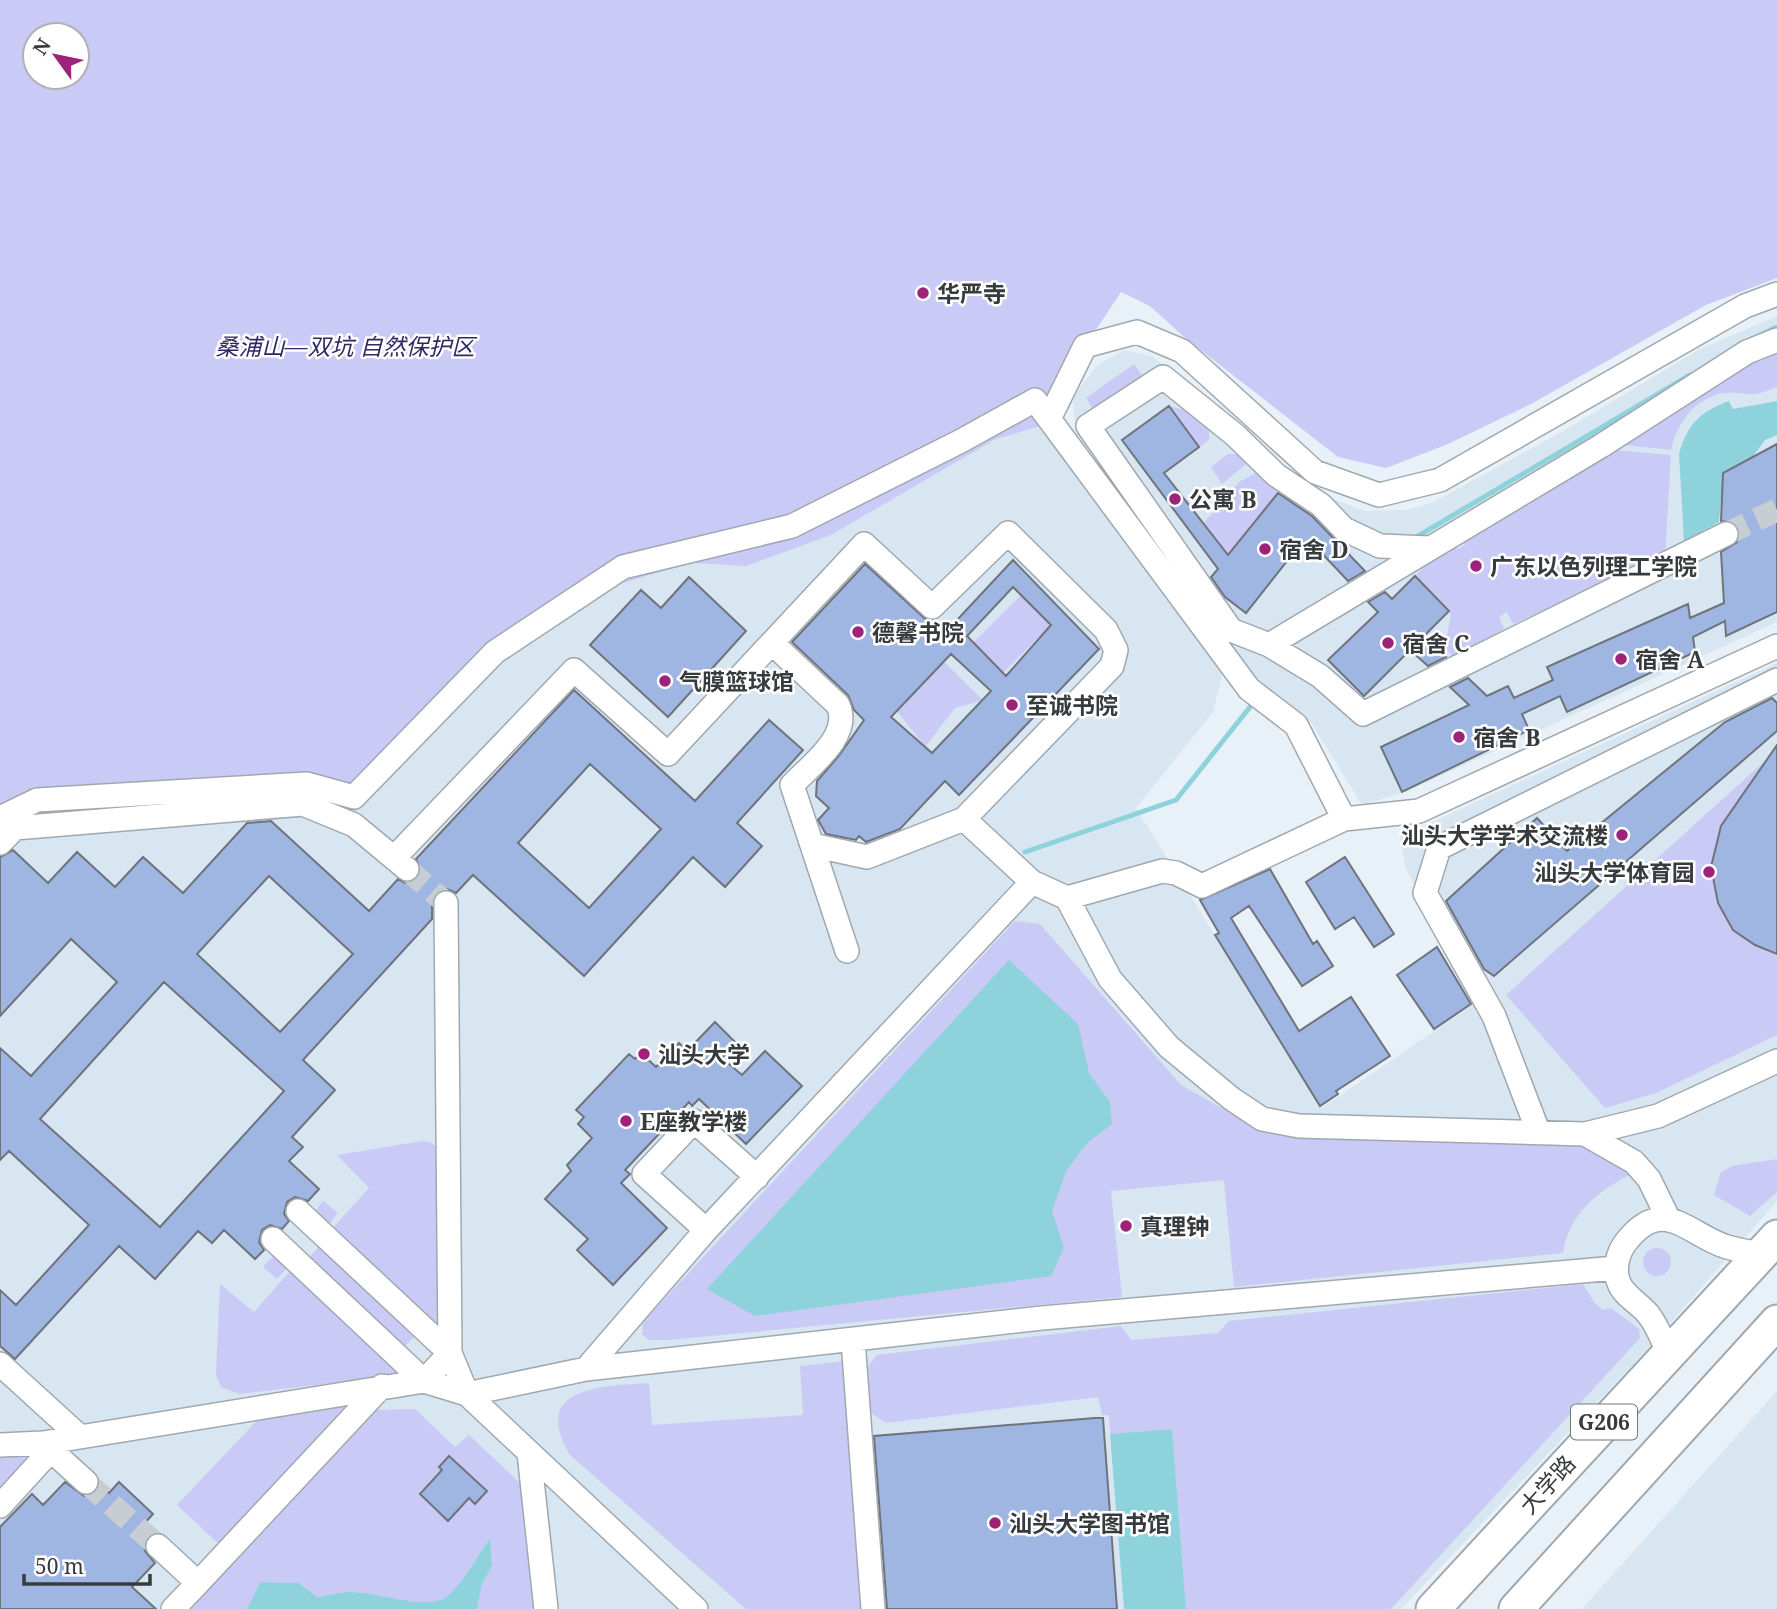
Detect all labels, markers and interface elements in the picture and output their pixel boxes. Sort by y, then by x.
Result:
north arrow [21,21,91,91]
text: N [27,33,57,60]
place label: 华严寺 [937,277,1006,309]
marker: 华严寺 [915,285,931,301]
park label: 桑浦山—双坑 自然保护区 [216,330,477,362]
place label: 公寓 B [1189,483,1256,515]
marker: 公寓 B [1167,491,1183,507]
place label: 宿舍 D [1279,533,1349,565]
marker: 宿舍 D [1257,541,1273,557]
place label: 广东以色列理工学院 [1490,550,1697,582]
marker: 广东以色列理工学院 [1468,558,1484,574]
place label: 德馨书院 [872,616,964,648]
marker: 德馨书院 [850,624,866,640]
place label: 宿舍 C [1402,627,1469,659]
marker: 宿舍 C [1380,635,1396,651]
place label: 宿舍 A [1635,643,1705,675]
marker: 宿舍 A [1613,651,1629,667]
place label: 气膜篮球馆 [679,665,794,697]
marker: 气膜篮球馆 [657,673,673,689]
place label: 至诚书院 [1026,689,1118,721]
marker: 至诚书院 [1004,697,1020,713]
place label: 宿舍 B [1473,721,1540,753]
marker: 宿舍 B [1451,729,1467,745]
place label: 汕头大学学术交流楼 [1401,819,1608,851]
marker: 汕头大学学术交流楼 [1614,827,1630,843]
place label: 汕头大学体育园 [1534,856,1695,888]
marker: 汕头大学体育园 [1701,864,1717,880]
place label: 汕头大学 [658,1038,750,1070]
marker: 汕头大学 [636,1046,652,1062]
place label: E座教学楼 [640,1105,747,1137]
marker: E座教学楼 [618,1113,634,1129]
place label: 真理钟 [1140,1210,1209,1242]
marker: 真理钟 [1118,1218,1134,1234]
road number: G206 [1571,1404,1637,1440]
street label: 大学路 [1512,1448,1582,1520]
place label: 汕头大学图书馆 [1009,1507,1170,1539]
marker: 汕头大学图书馆 [987,1515,1003,1531]
scale bar [24,1542,150,1586]
text: 50 m [35,1552,84,1580]

